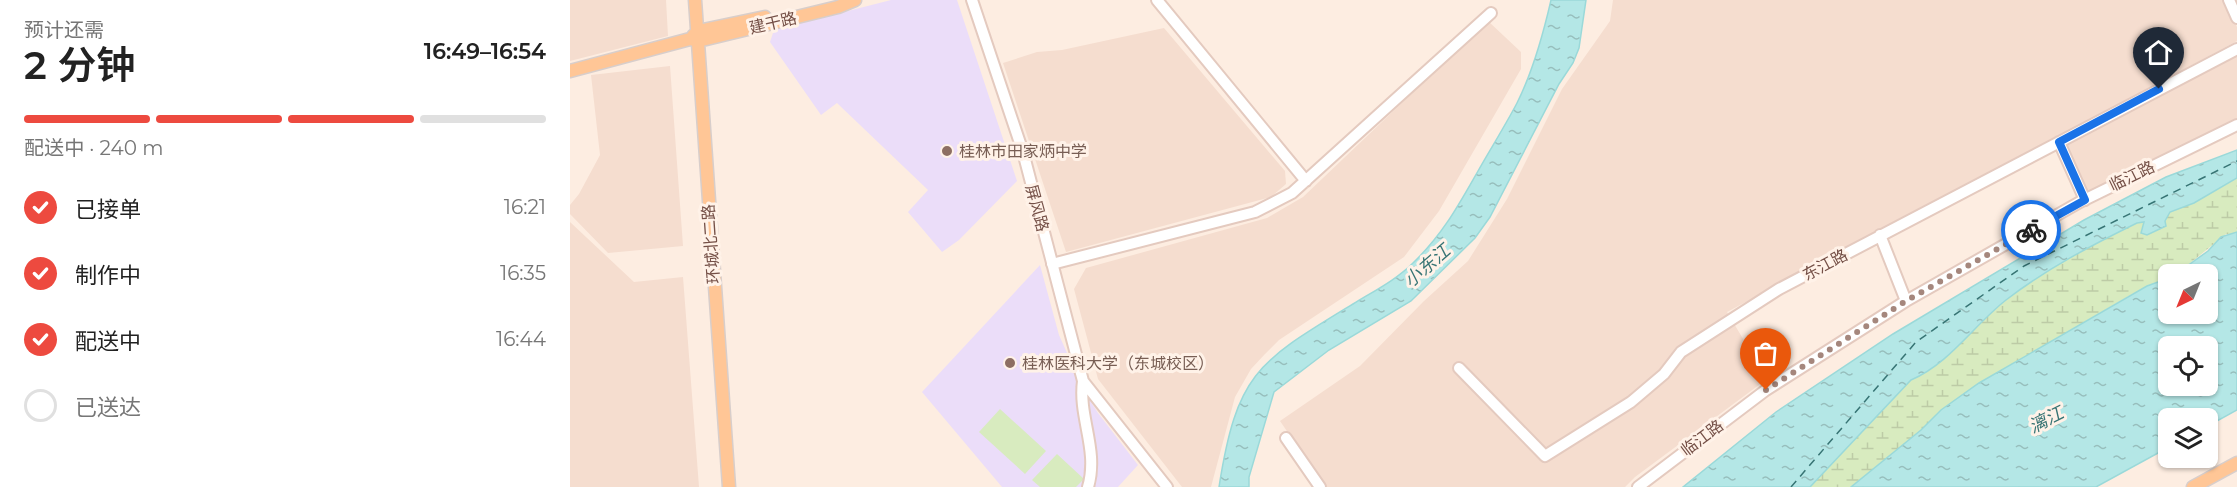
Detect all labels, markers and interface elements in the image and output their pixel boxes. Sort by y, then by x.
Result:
street label: 建干路 [747,8,799,38]
text: 预计还需 [24,18,104,42]
pin [2133,27,2184,89]
icon: home [2142,36,2175,69]
text: 16:49–16:54 [424,38,546,65]
text: 2 分钟 [24,41,135,89]
text: 配送中 · 240 m [24,136,163,160]
place label: 桂林市田家炳中学 [959,142,1087,161]
marker: 桂林市田家炳中学 [940,144,954,158]
street label: 临江路 [2106,157,2158,195]
street label: 屏风路 [1022,182,1052,234]
icon: check [24,191,57,224]
text: 16:21 [504,195,546,219]
text: 已接单 [75,196,141,223]
courier [2001,200,2061,260]
street label: 环城北二路 [699,203,723,285]
icon: bike [2015,214,2048,247]
water label: 小东江 [1399,239,1456,292]
street label: 东江路 [1799,245,1851,285]
icon: check [24,257,57,290]
text: 16:35 [500,261,546,285]
text: 制作中 [75,262,141,289]
north arrow [2158,264,2218,324]
map controls [2158,264,2218,468]
icon: check [24,323,57,356]
text: 16:44 [496,327,546,351]
text: 配送中 [75,328,141,355]
pin [1740,328,1791,390]
button: locate [2158,336,2218,396]
icon: bag [1749,337,1782,370]
place label: 桂林医科大学（东城校区） [1022,354,1214,373]
marker: 桂林医科大学（东城校区） [1003,356,1017,370]
text: 已送达 [75,394,141,421]
water label: 漓江 [2025,401,2069,438]
button: layers [2158,408,2218,468]
street label: 临江路 [1677,416,1727,460]

